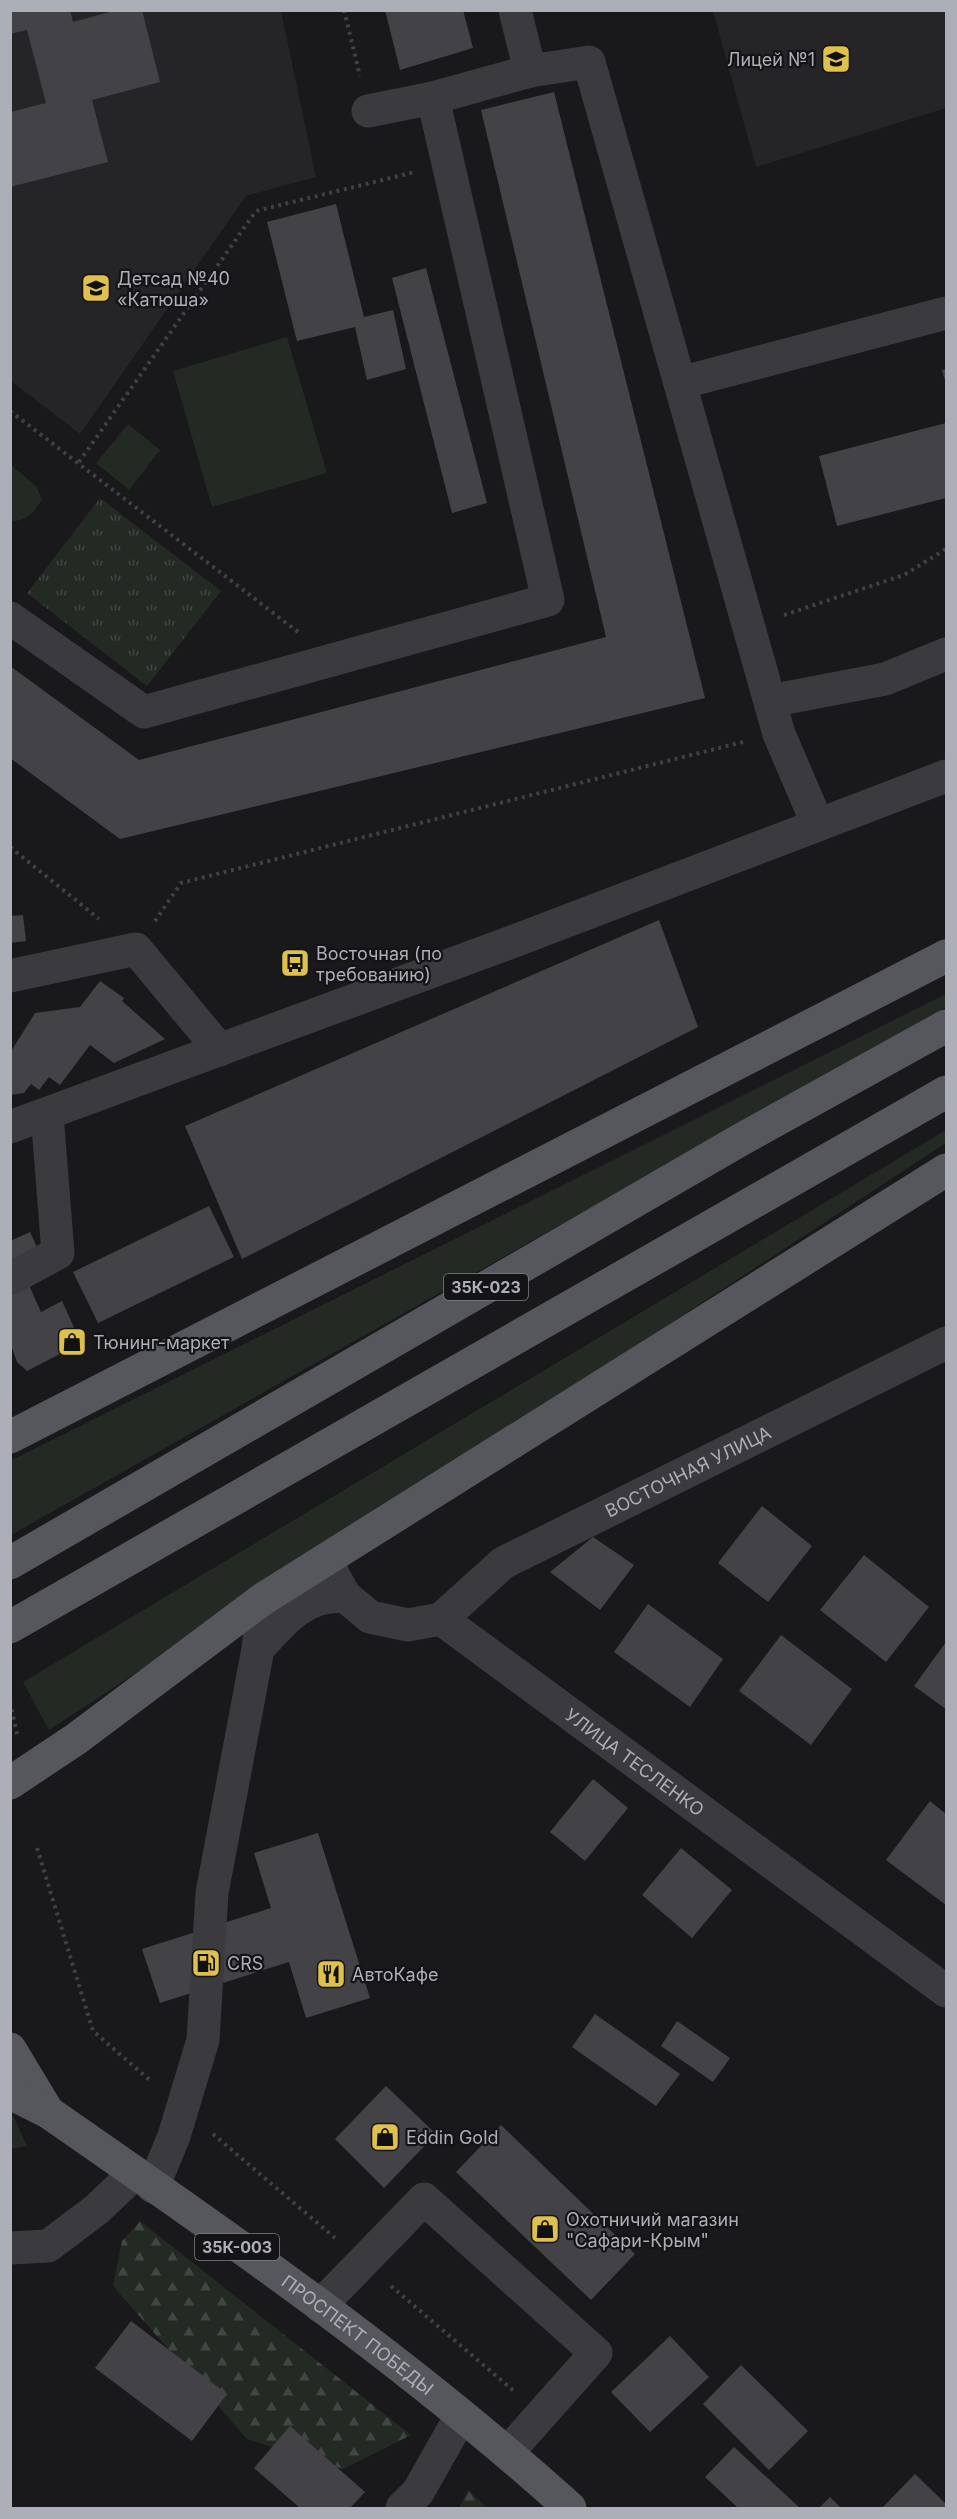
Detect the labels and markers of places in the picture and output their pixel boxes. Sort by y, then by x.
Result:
school or university icon: Лицей №1 [820,43,852,75]
place label: Лицей №1 [727,49,815,70]
place label: Детсад №40 «Катюша» [117,268,230,310]
school or university icon: Детсад №40 «Катюша» [80,272,112,304]
place label: Восточная (по требованию) [316,943,442,985]
bus stop icon: Восточная (по требованию) [279,947,311,979]
shop icon: Тюнинг-маркет [56,1326,88,1358]
place label: Тюнинг-маркет [93,1332,230,1353]
fuel station icon: CRS [190,1947,222,1979]
place label: CRS [227,1953,263,1974]
restaurant icon: АвтоКафе [315,1958,347,1990]
place label: АвтоКафе [352,1964,439,1985]
shop icon: Eddin Gold [369,2121,401,2153]
place label: Eddin Gold [406,2127,499,2148]
place label: Охотничий магазин "Сафари-Крым" [566,2209,739,2251]
shop icon: Охотничий магазин "Сафари-Крым" [529,2213,561,2245]

